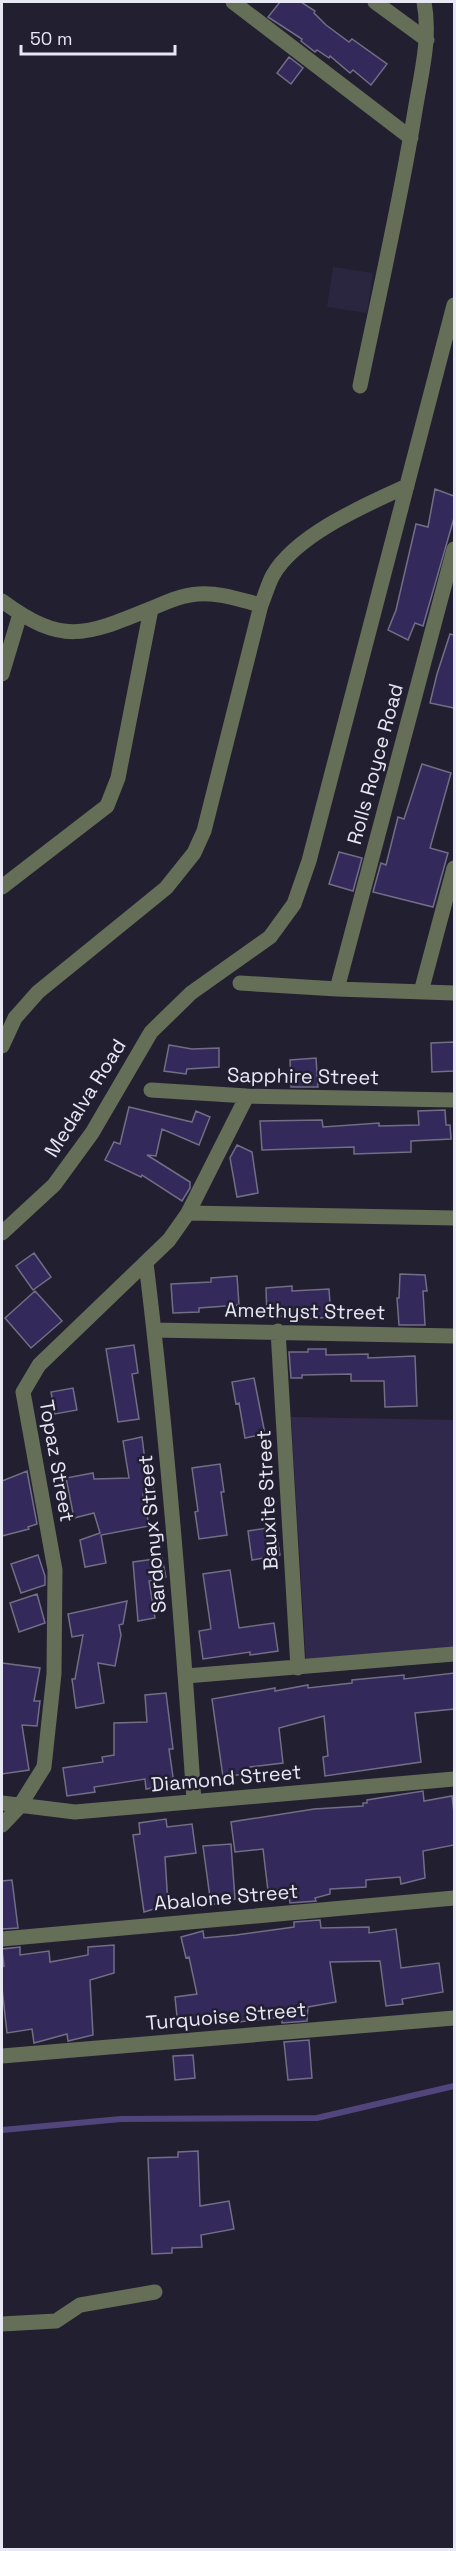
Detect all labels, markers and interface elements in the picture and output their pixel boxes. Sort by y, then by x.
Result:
scale bar [21,18,176,56]
text: 50 m [30,27,72,50]
street label: Rolls Royce Road [341,681,409,847]
street label: Medalva Road [38,1034,132,1162]
street label: Sapphire Street [227,1062,379,1090]
street label: Amethyst Street [225,1297,385,1325]
street label: Topaz Street [34,1398,80,1524]
street label: Bauxite Street [250,1429,284,1571]
street label: Sardonyx Street [132,1454,172,1614]
street label: Diamond Street [150,1758,302,1798]
street label: Abalone Street [153,1878,299,1916]
street label: Turquoise Street [145,1996,307,2036]

